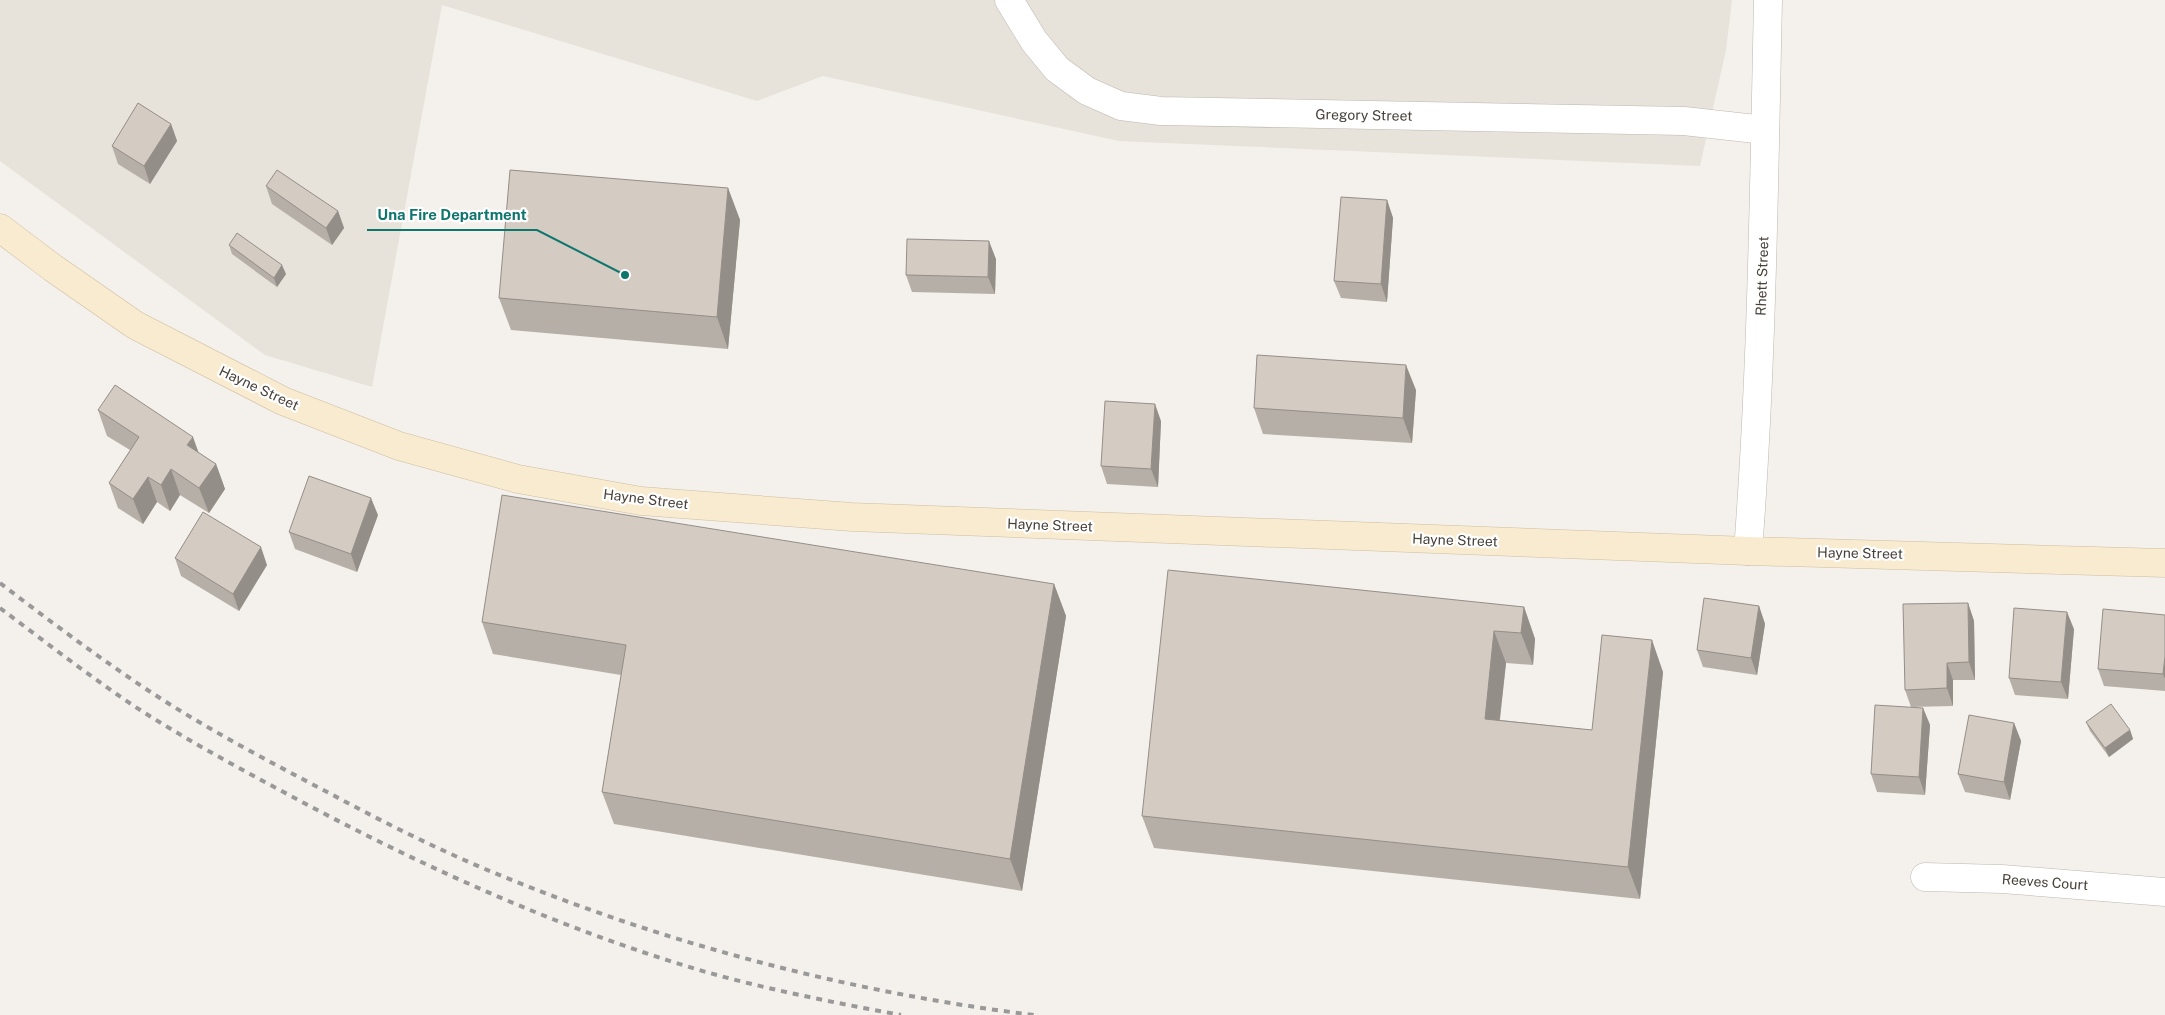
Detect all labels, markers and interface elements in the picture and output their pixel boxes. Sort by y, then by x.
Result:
street label: Gregory Street [1315,106,1413,124]
callout: Una Fire Department [367,200,537,230]
text: Una Fire Department [377,206,527,223]
street label: Rhett Street [1753,236,1771,316]
street label: Hayne Street [217,363,301,413]
street label: Hayne Street [602,486,690,512]
street label: Hayne Street [1007,516,1093,534]
street label: Hayne Street [1412,531,1498,549]
street label: Hayne Street [1817,544,1903,562]
street label: Reeves Court [2001,871,2089,893]

